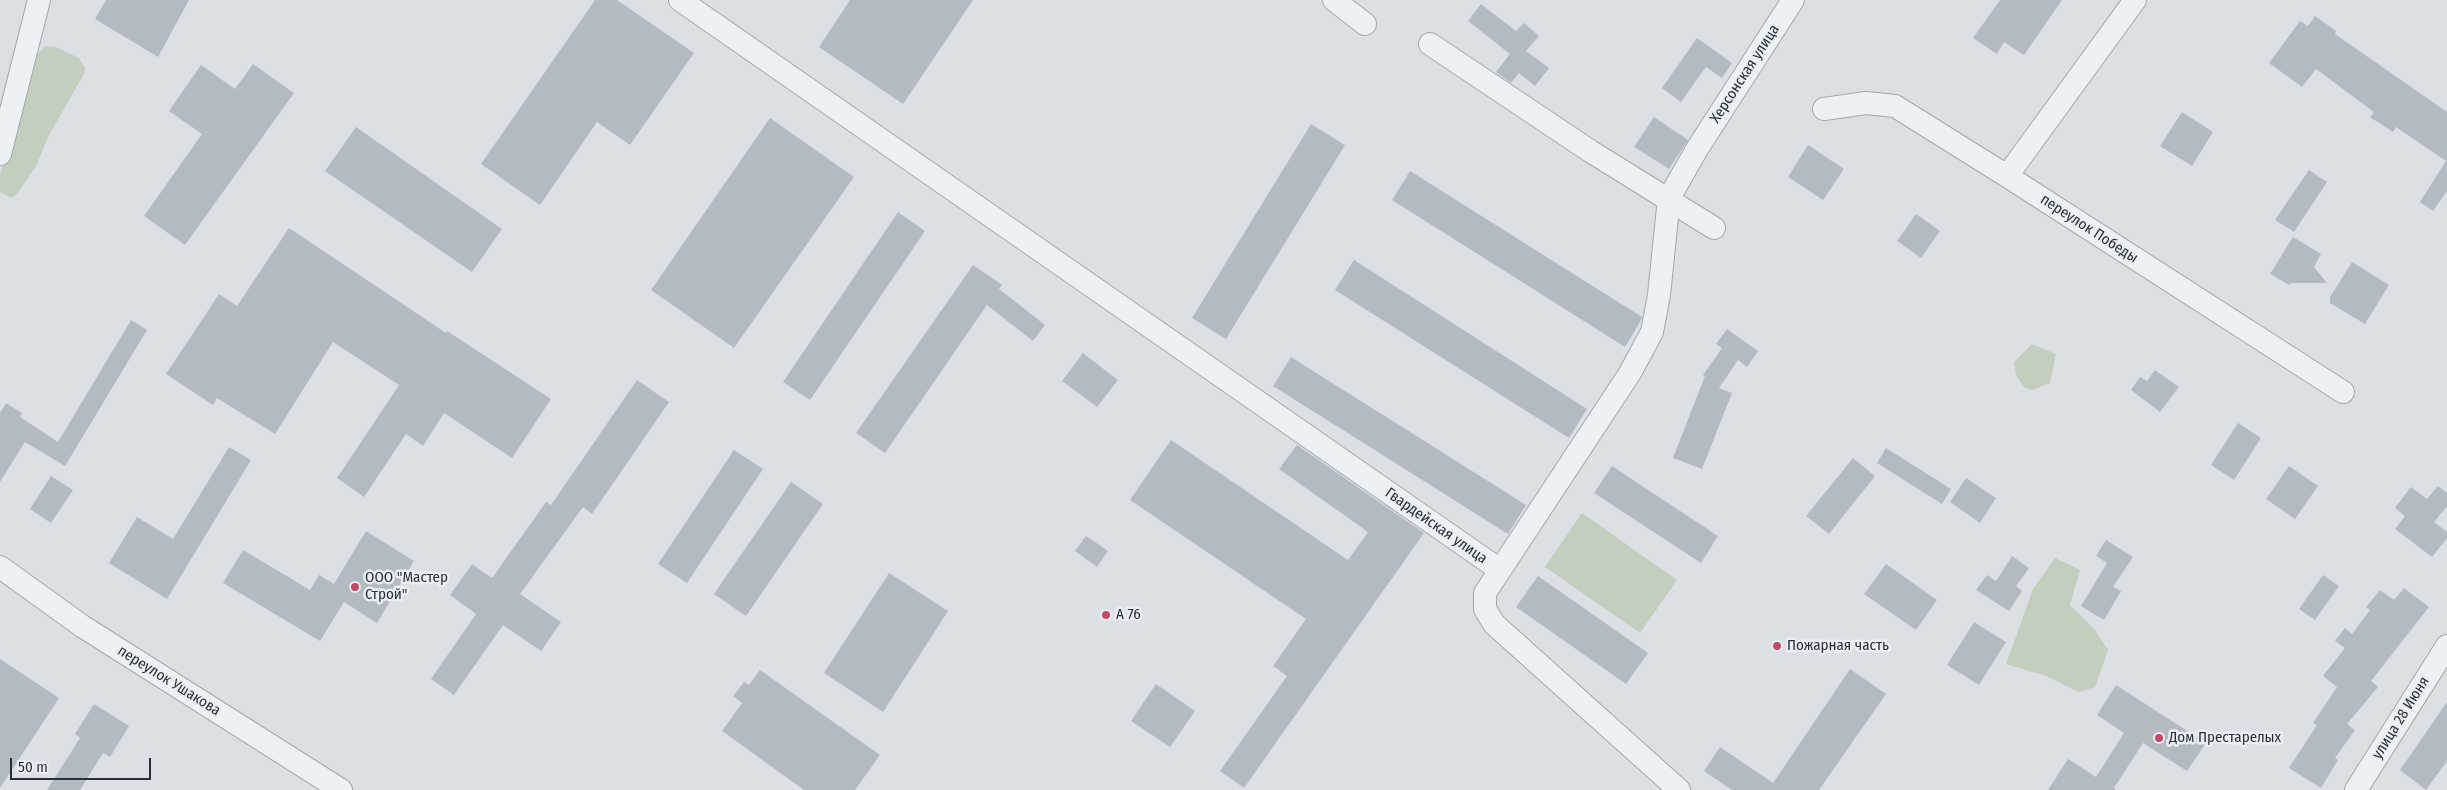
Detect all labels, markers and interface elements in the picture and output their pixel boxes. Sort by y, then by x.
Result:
street label: Херсонская улица [1707,21,1783,127]
street label: переулок Победы [2037,191,2141,267]
street label: Гвардейская улица [1382,484,1490,568]
place label: ООО "Мастер Строй" [365,569,448,604]
marker: ООО "Мастер Строй" [349,581,361,593]
place label: А 76 [1116,606,1141,624]
marker: А 76 [1100,609,1112,621]
place label: Пожарная часть [1787,637,1889,655]
marker: Пожарная часть [1771,640,1783,652]
street label: переулок Ушакова [114,642,224,720]
street label: улица 28 Июня [2368,673,2434,763]
place label: Дом Престарелых [2169,729,2281,747]
marker: Дом Престарелых [2153,732,2165,744]
scale bar [12,748,154,780]
text: 50 m [18,758,48,776]

